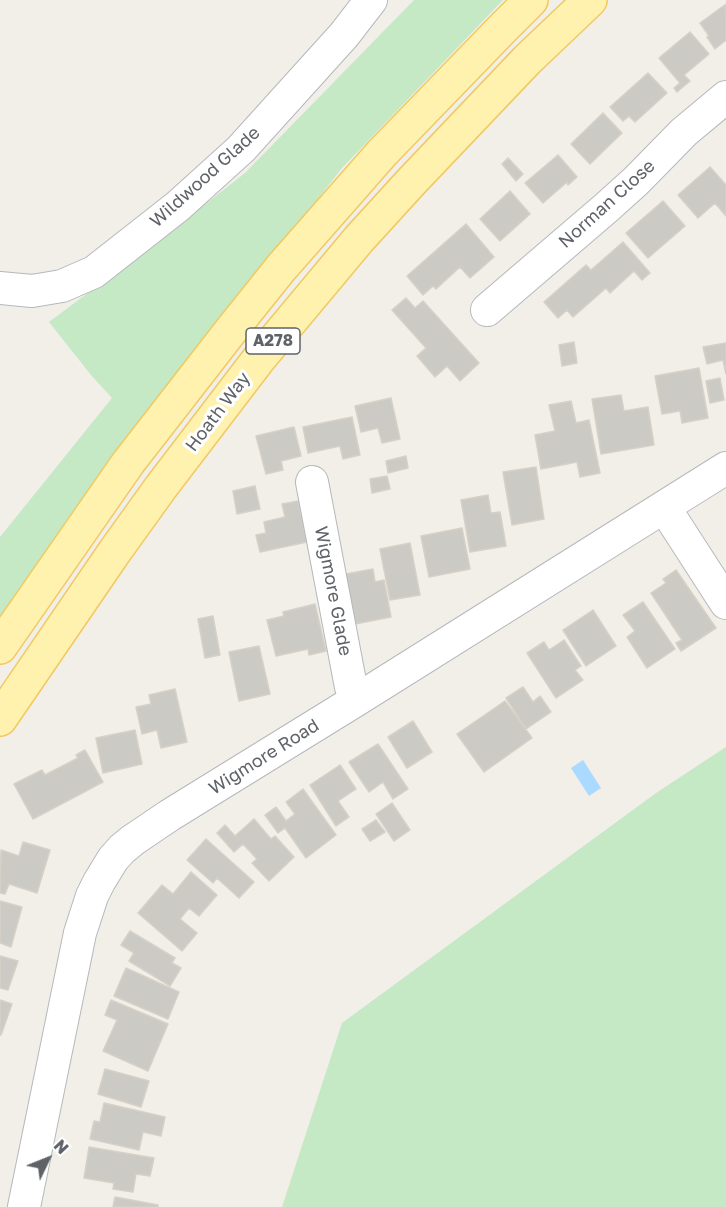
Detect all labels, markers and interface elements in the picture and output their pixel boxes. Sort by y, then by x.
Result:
street label: Wildwood Glade [146,122,264,232]
street label: Norman Close [555,155,659,253]
road number: A278 [246,328,300,354]
street label: Hoath Way [181,368,255,456]
street label: Wigmore Glade [310,524,356,658]
street label: Wigmore Road [205,715,323,799]
north arrow [18,1129,78,1189]
text: N [50,1135,73,1158]

